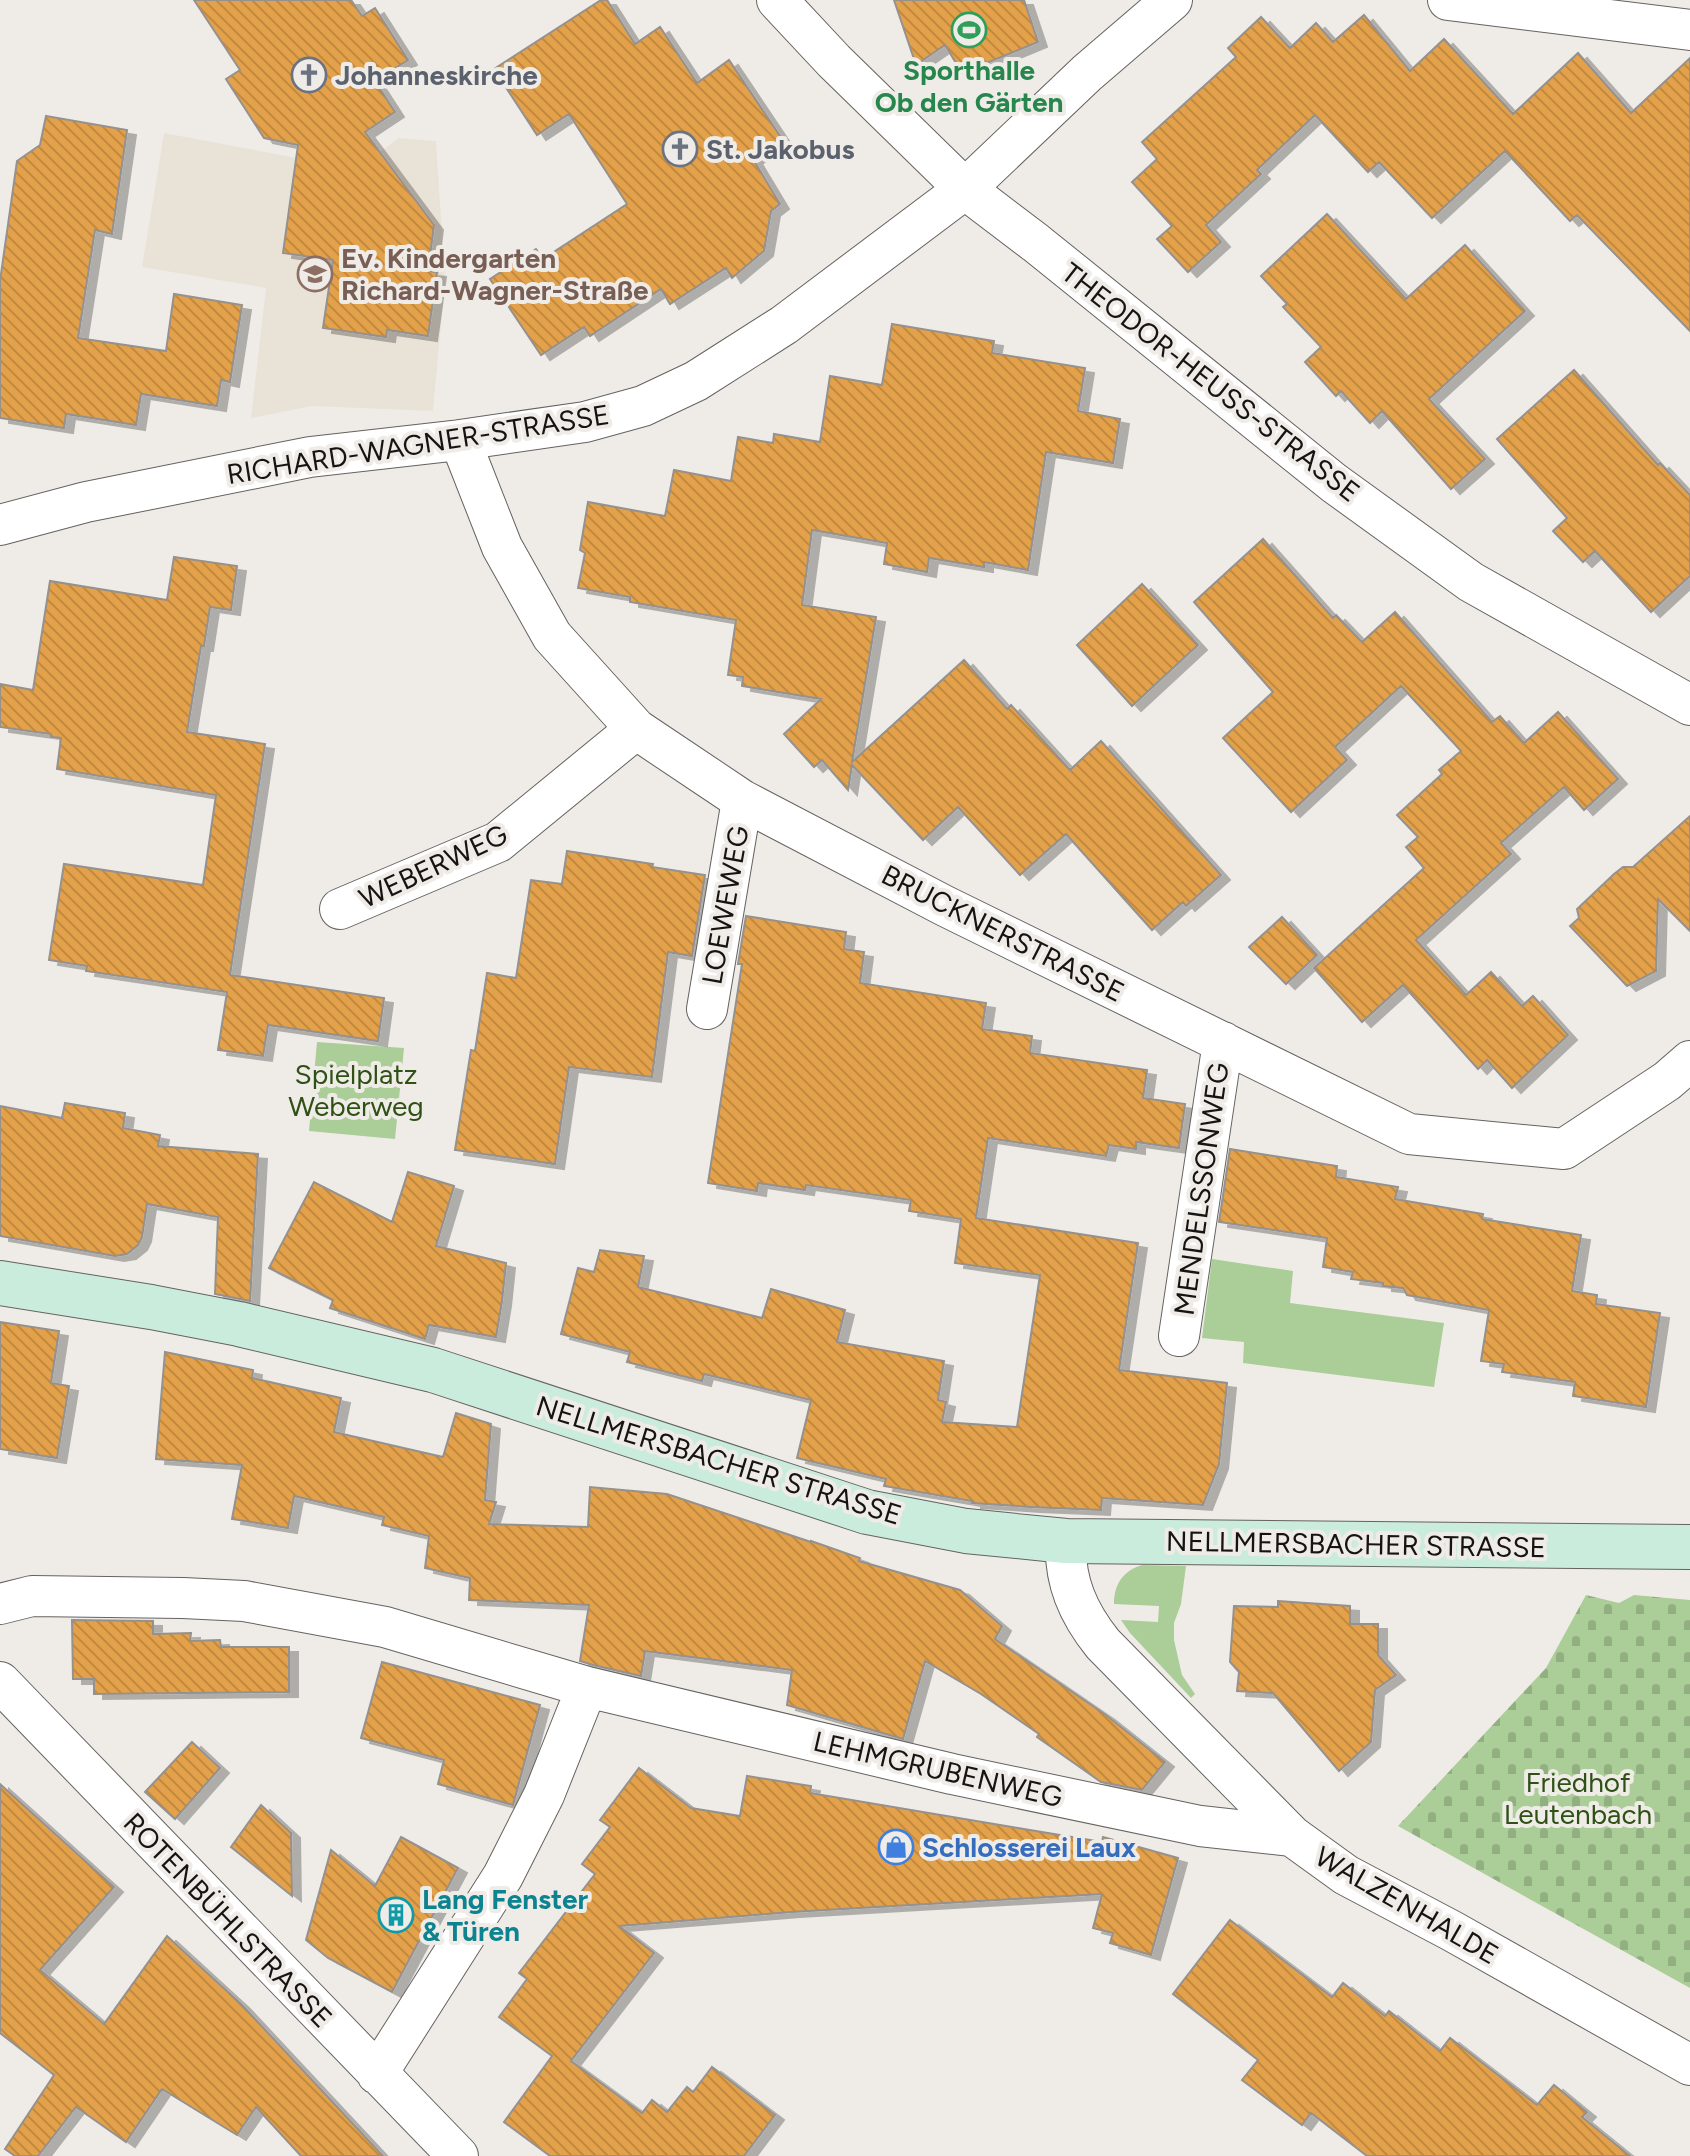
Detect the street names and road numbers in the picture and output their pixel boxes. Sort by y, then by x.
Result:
street label: THEODOR-HEUSS-STRASSE [1055,255,1367,509]
street label: RICHARD-WAGNER-STRASSE [224,397,612,491]
street label: WEBERWEG [354,817,512,915]
street label: LOEWEWEG [694,823,756,987]
street label: BRUCKNERSTRASSE [876,857,1130,1009]
street label: MENDELSSONWEG [1166,1060,1236,1318]
street label: NELLMERSBACHER STRASSE [532,1388,906,1532]
street label: NELLMERSBACHER STRASSE [1166,1524,1546,1564]
street label: LEHMGRUBENWEG [810,1724,1066,1814]
street label: ROTENBÜHLSTRASSE [117,1806,339,2034]
street label: WALZENHALDE [1309,1839,1505,1971]

